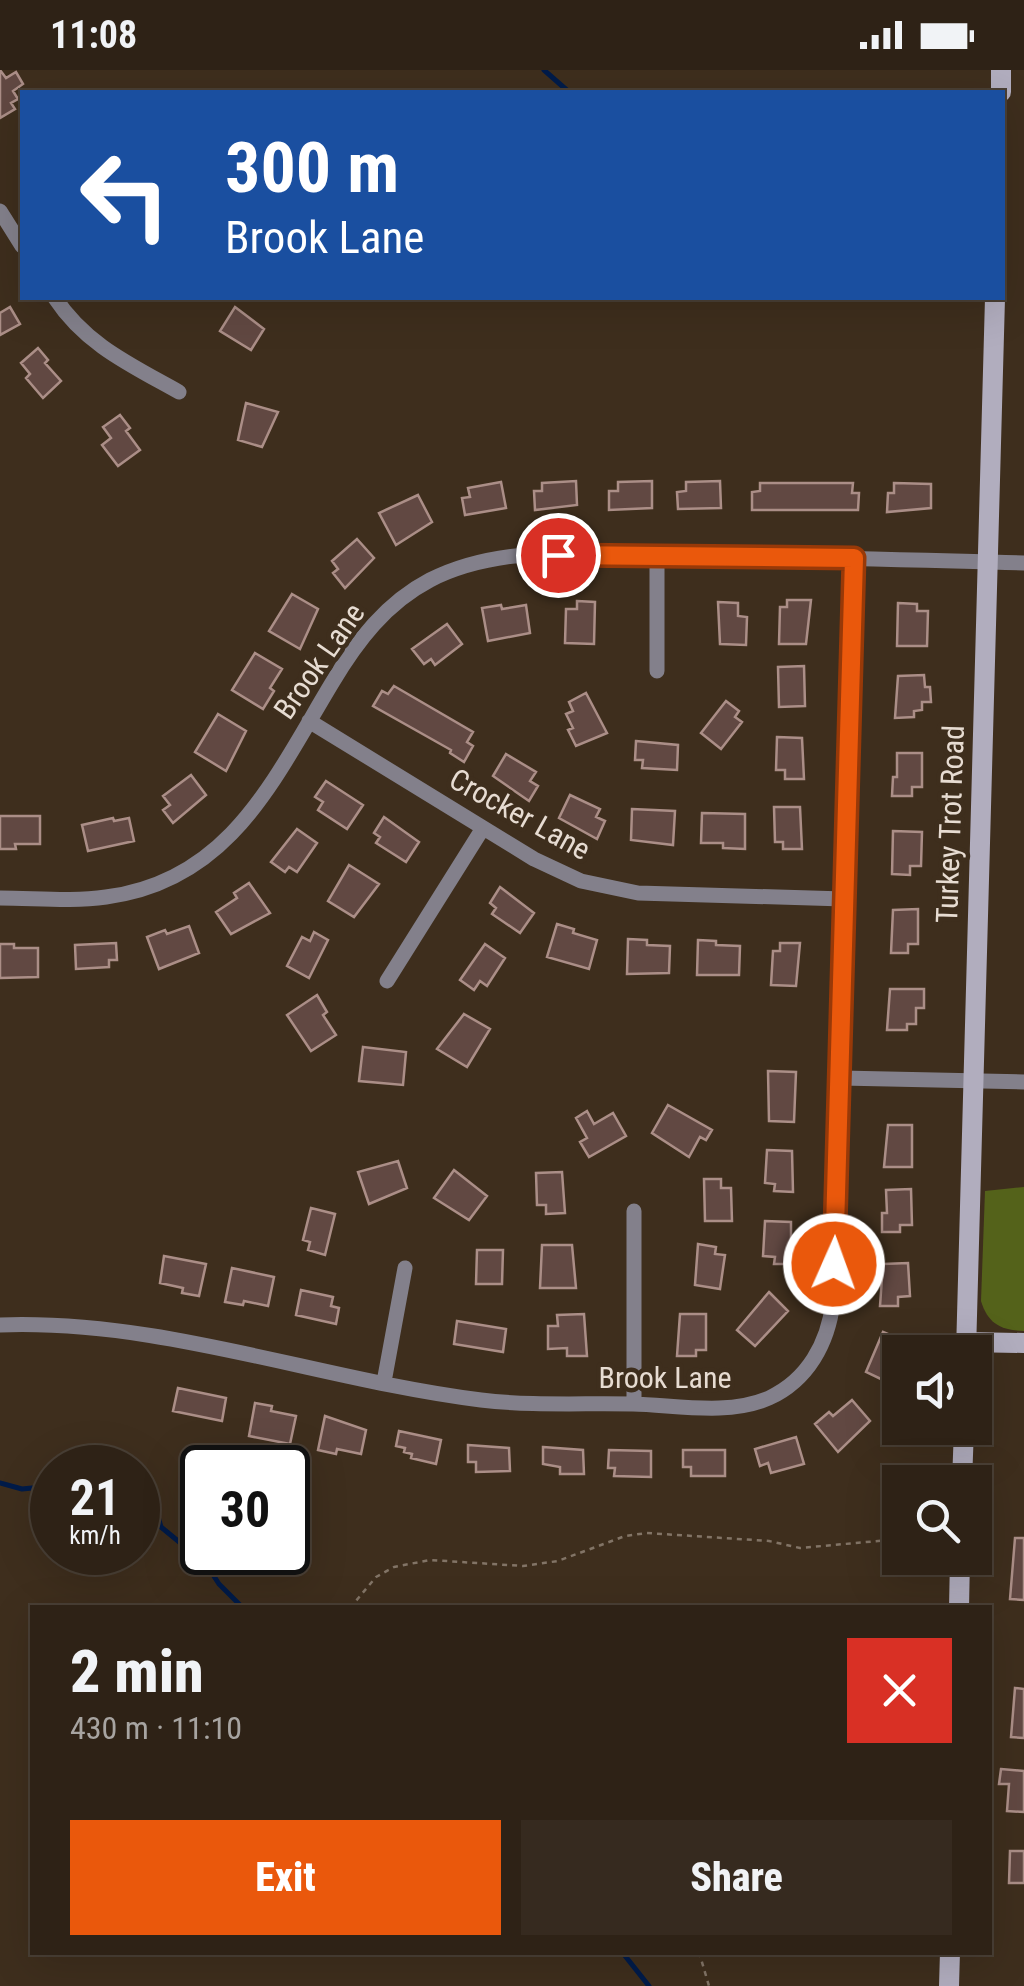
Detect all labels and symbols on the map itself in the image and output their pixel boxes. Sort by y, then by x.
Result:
pin [516,513,601,598]
street label: Brook Lane [267,596,371,726]
street label: Turkey Trot Road [929,724,971,924]
street label: Crocker Lane [444,761,596,867]
position arrow [782,1212,886,1316]
street label: Brook Lane [599,1360,731,1395]
speed limit sign: 30 [180,1445,310,1575]

